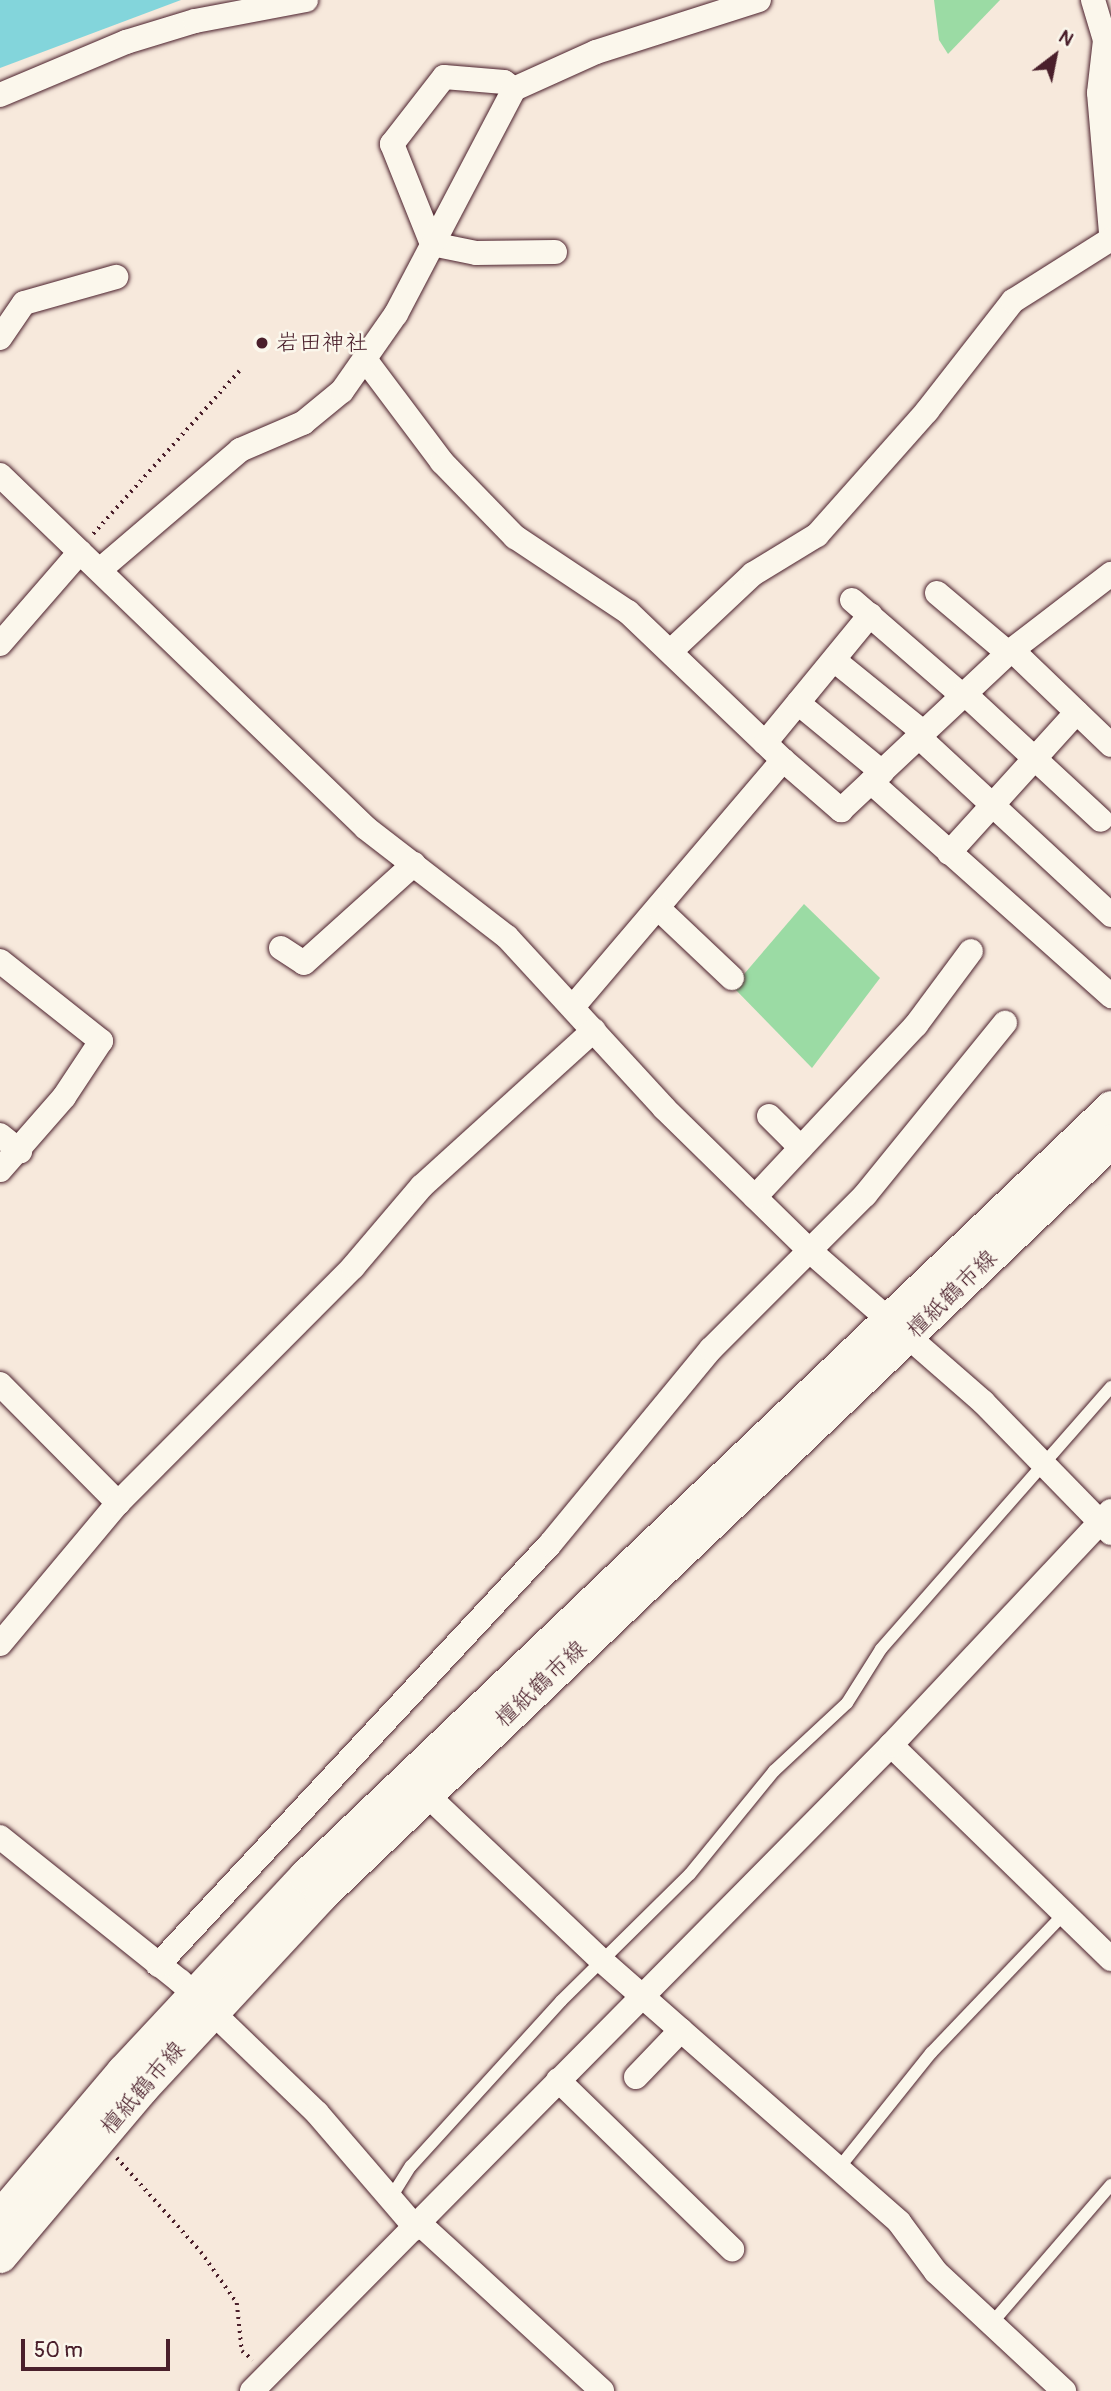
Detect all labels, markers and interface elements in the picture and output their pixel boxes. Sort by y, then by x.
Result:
north arrow [1020,21,1090,91]
text: N [1054,25,1078,52]
place label: 岩田神社 [276,329,368,357]
marker: 岩田神社 [254,335,270,351]
street label: 檀紙鶴市線 [901,1244,1003,1344]
street label: 檀紙鶴市線 [490,1635,592,1733]
street label: 檀紙鶴市線 [95,2036,191,2140]
scale bar [24,2324,173,2368]
text: 50 m [34,2337,83,2364]

